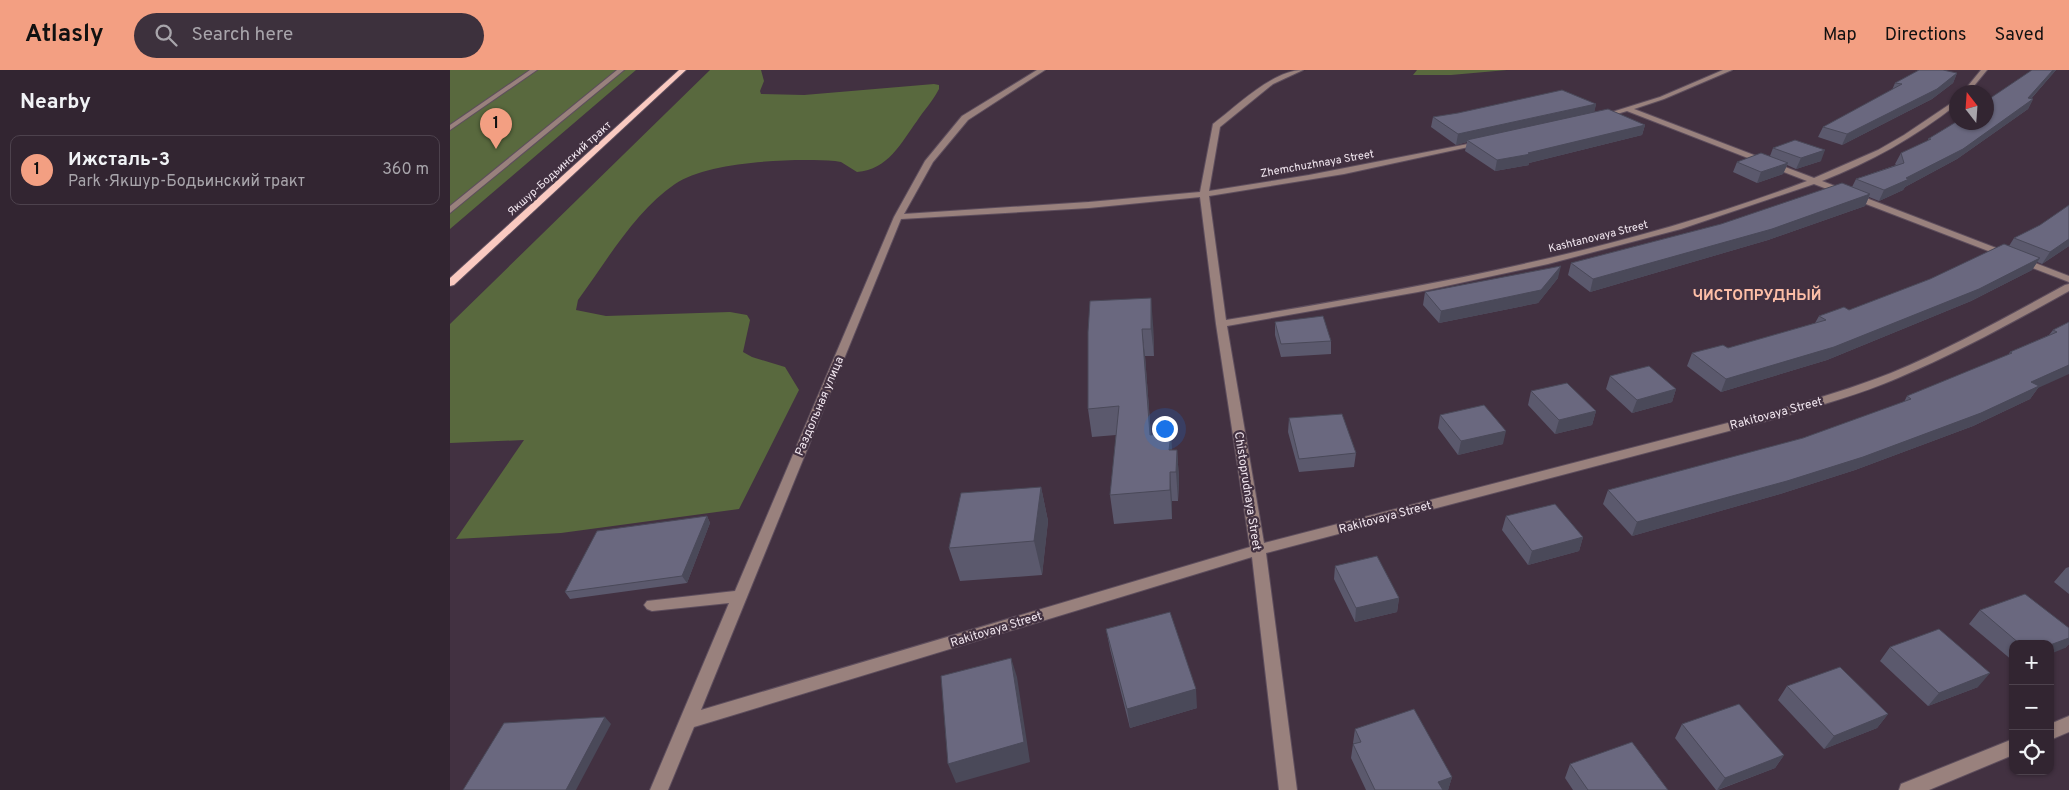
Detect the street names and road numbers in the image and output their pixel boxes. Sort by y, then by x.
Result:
street label: Якшур-Бодьинский тракт [505,118,615,219]
street label: Zhemchuzhnaya Street [1259,147,1375,181]
street label: Kashtanovaya Street [1547,218,1649,256]
street label: Раздольная улица [792,354,848,458]
street label: Rakitovaya Street [1728,394,1824,434]
street label: Chistoprudnaya Street [1230,431,1264,552]
street label: Rakitovaya Street [1337,498,1433,538]
street label: Rakitovaya Street [948,608,1044,652]

